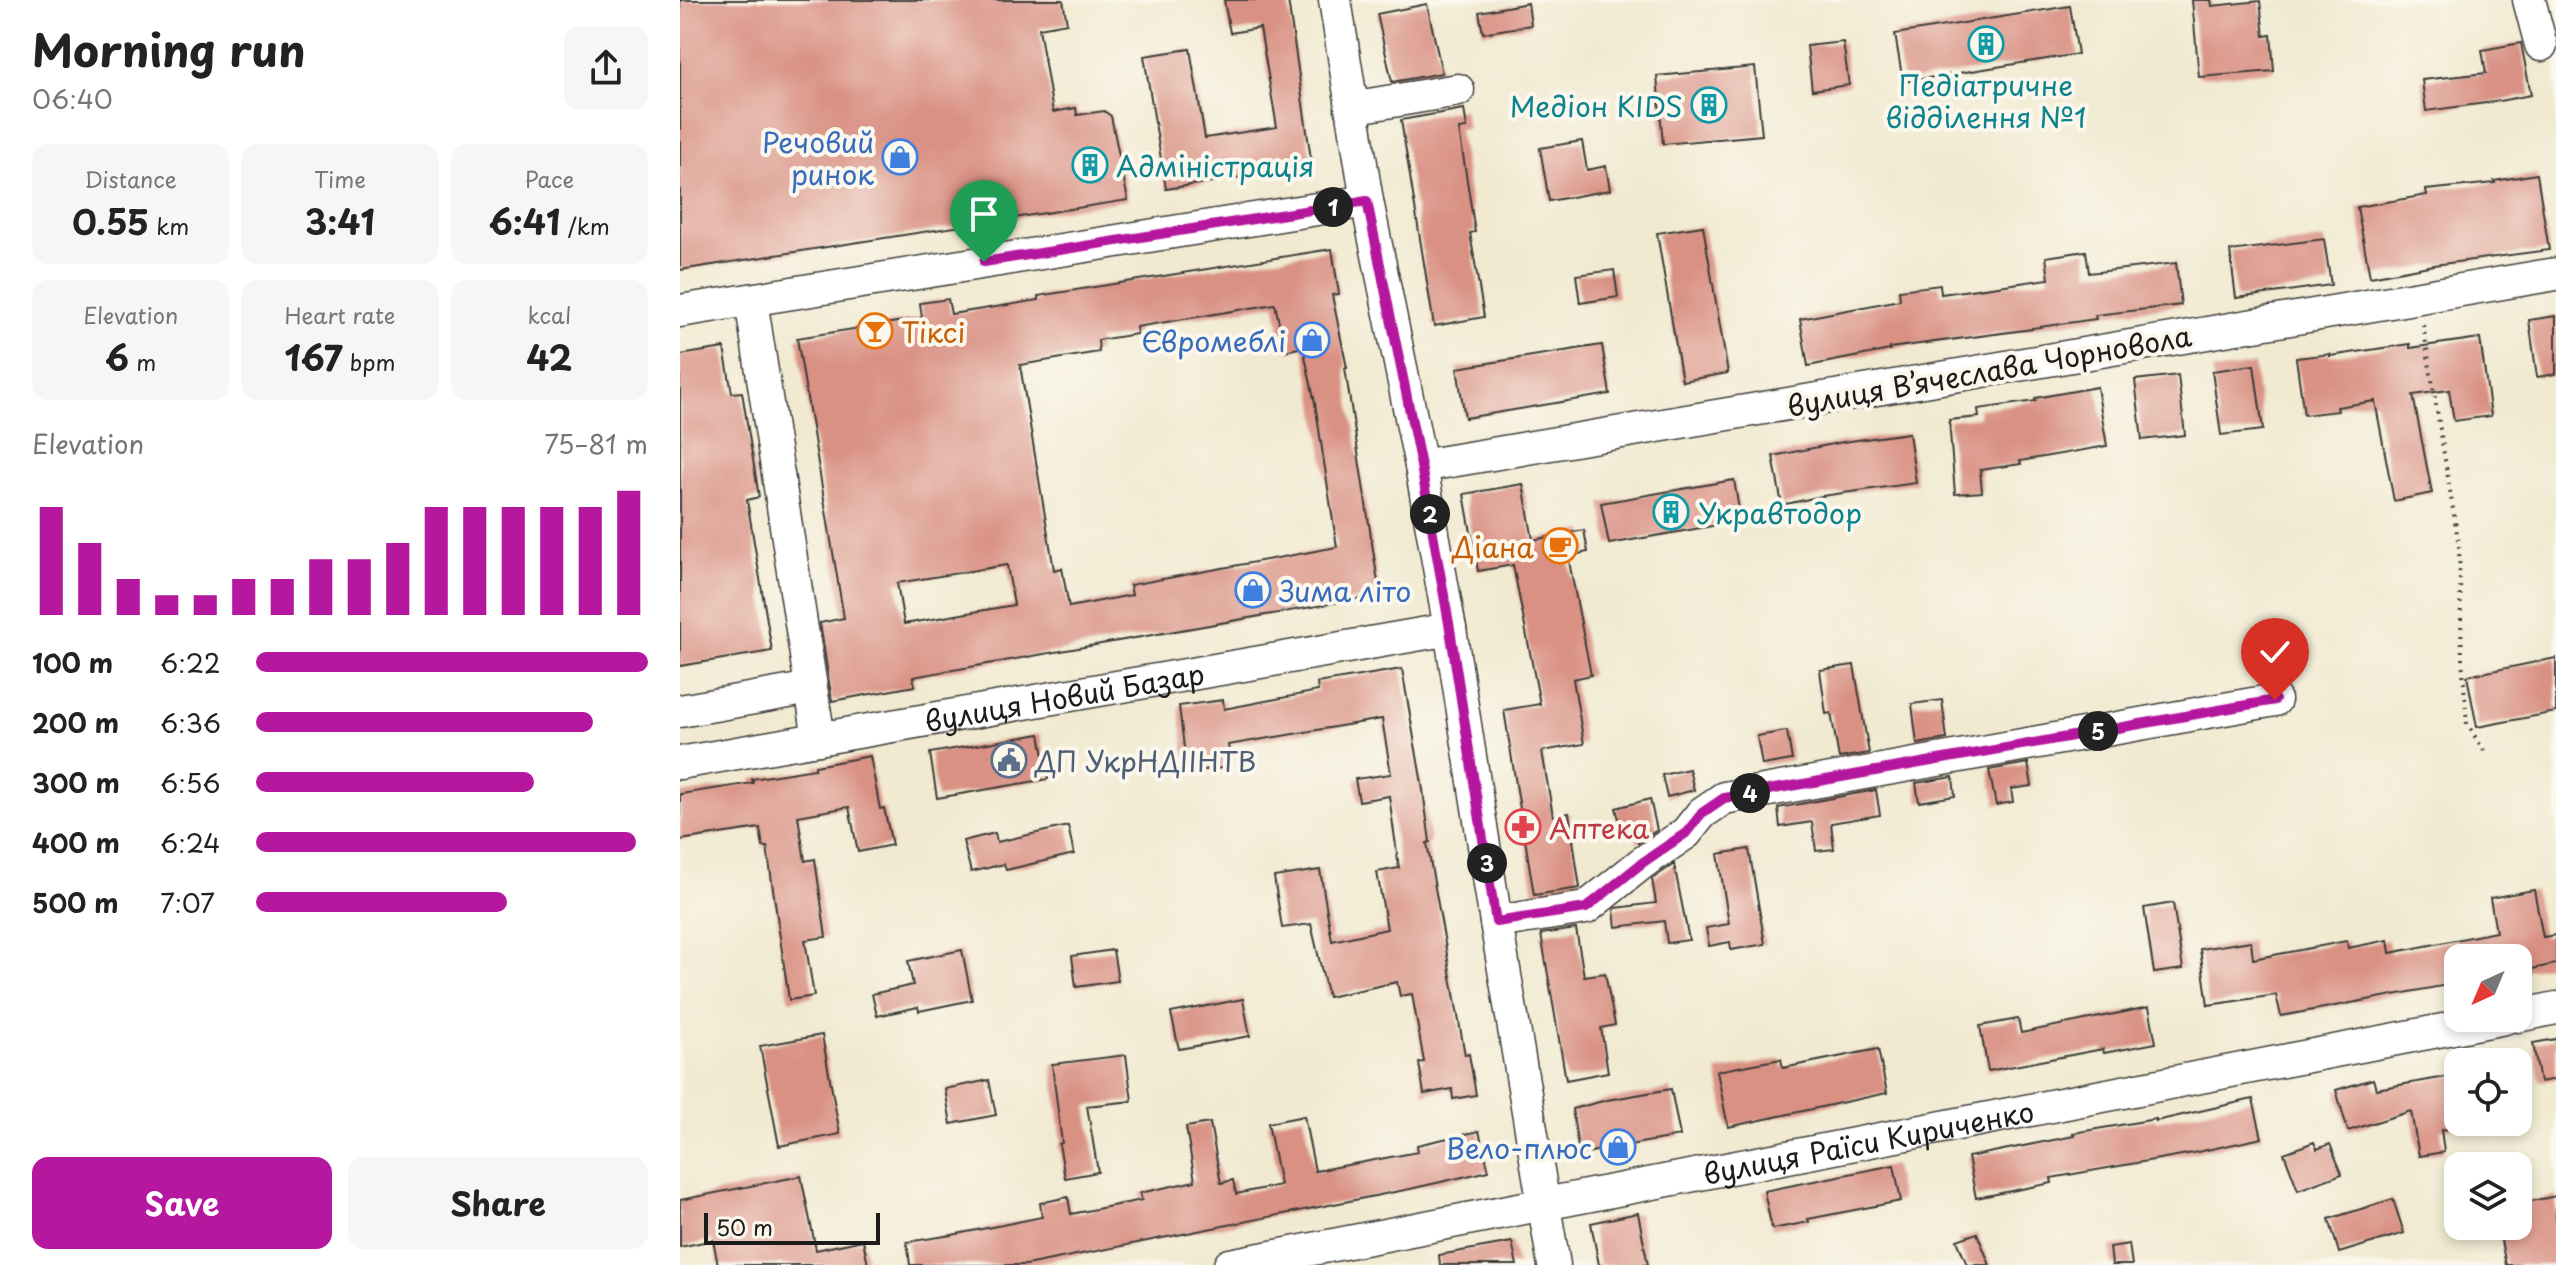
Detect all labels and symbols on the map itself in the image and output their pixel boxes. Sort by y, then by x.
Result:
building icon: Педіатричне відділення №1 [1967,25,2005,63]
place label: Педіатричне відділення №1 [1886,63,2086,138]
place label: Медіон KIDS [1510,84,1683,127]
building icon: Медіон KIDS [1690,86,1728,124]
place label: Речовий ринок [762,120,874,195]
shop icon: Речовий ринок [881,138,919,176]
place label: Адміністрація [1116,144,1314,187]
building icon: Адміністрація [1071,146,1109,184]
pin [950,180,1018,262]
pin: 1 [1313,187,1353,227]
place label: Тіксі [901,310,965,353]
bar icon: Тіксі [856,312,894,350]
street label: вулиця Вʼячеслава Чорновола [1783,313,2195,427]
place label: Євромеблі [1141,319,1286,362]
shop icon: Євромеблі [1293,321,1331,359]
place label: Укравтодор [1697,491,1862,534]
building icon: Укравтодор [1652,493,1690,531]
pin: 2 [1410,494,1450,534]
place label: Діана [1451,525,1534,568]
cafe icon: Діана [1541,527,1579,565]
place label: Зима літо [1279,569,1411,612]
shop icon: Зима літо [1234,571,1272,609]
pin [2241,618,2309,700]
street label: вулиця Новий Базар [921,651,1207,742]
pin: 5 [2078,711,2118,751]
place label: ДП УкрНДІІНТВ [1034,739,1256,782]
public building icon: ДП УкрНДІІНТВ [990,741,1028,779]
pin: 4 [1730,773,1770,813]
place label: Аптека [1549,806,1650,849]
pharmacy icon: Аптека [1504,808,1542,846]
pin: 3 [1467,843,1507,883]
north arrow [2444,944,2532,1032]
street label: вулиця Раїси Кириченко [1699,1088,2037,1194]
place label: Вело-плюс [1446,1126,1592,1169]
shop icon: Вело-плюс [1599,1128,1637,1166]
scale bar [704,1209,880,1245]

